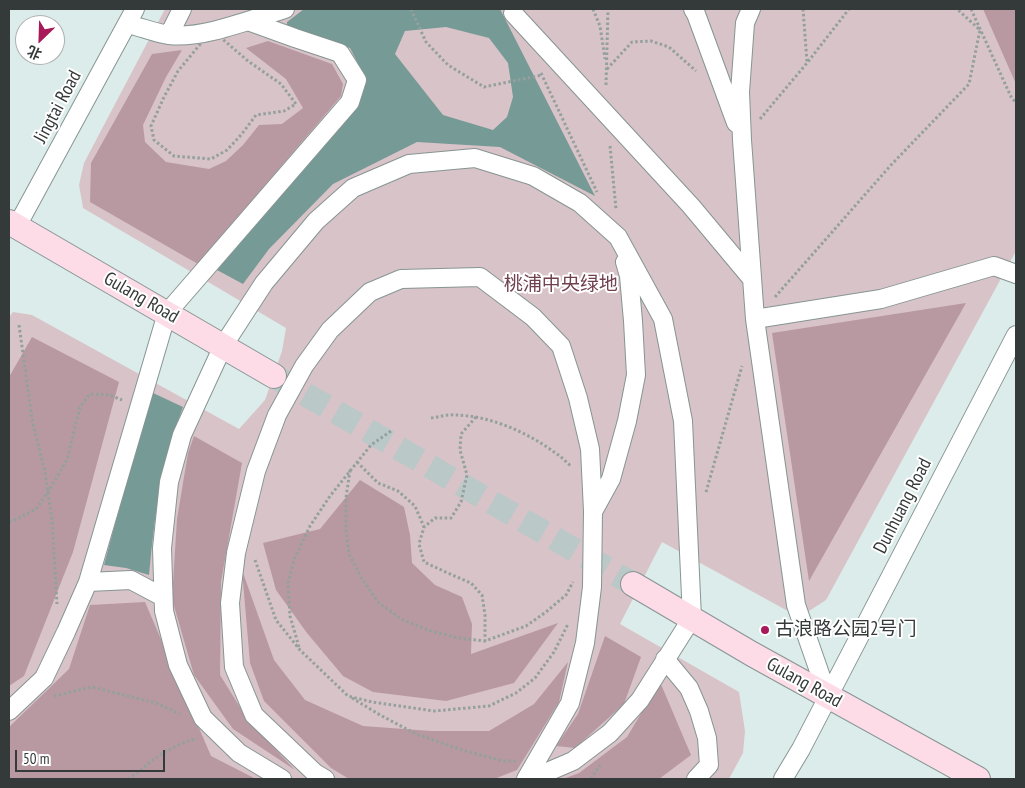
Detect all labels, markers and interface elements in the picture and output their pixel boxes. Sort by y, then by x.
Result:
north arrow [15,15,65,65]
text: 北 [24,42,44,64]
street label: Jingtai Road [29,67,87,147]
street label: Gulang Road [100,267,182,329]
park label: 桃浦中央绿地 [504,274,618,296]
street label: Dunhuang Road [869,455,937,557]
place label: 古浪路公园2号门 [775,619,917,641]
marker: 古浪路公园2号门 [759,624,771,636]
street label: Gulang Road [762,653,846,713]
scale bar [18,740,168,772]
text: 50 m [23,749,49,768]

